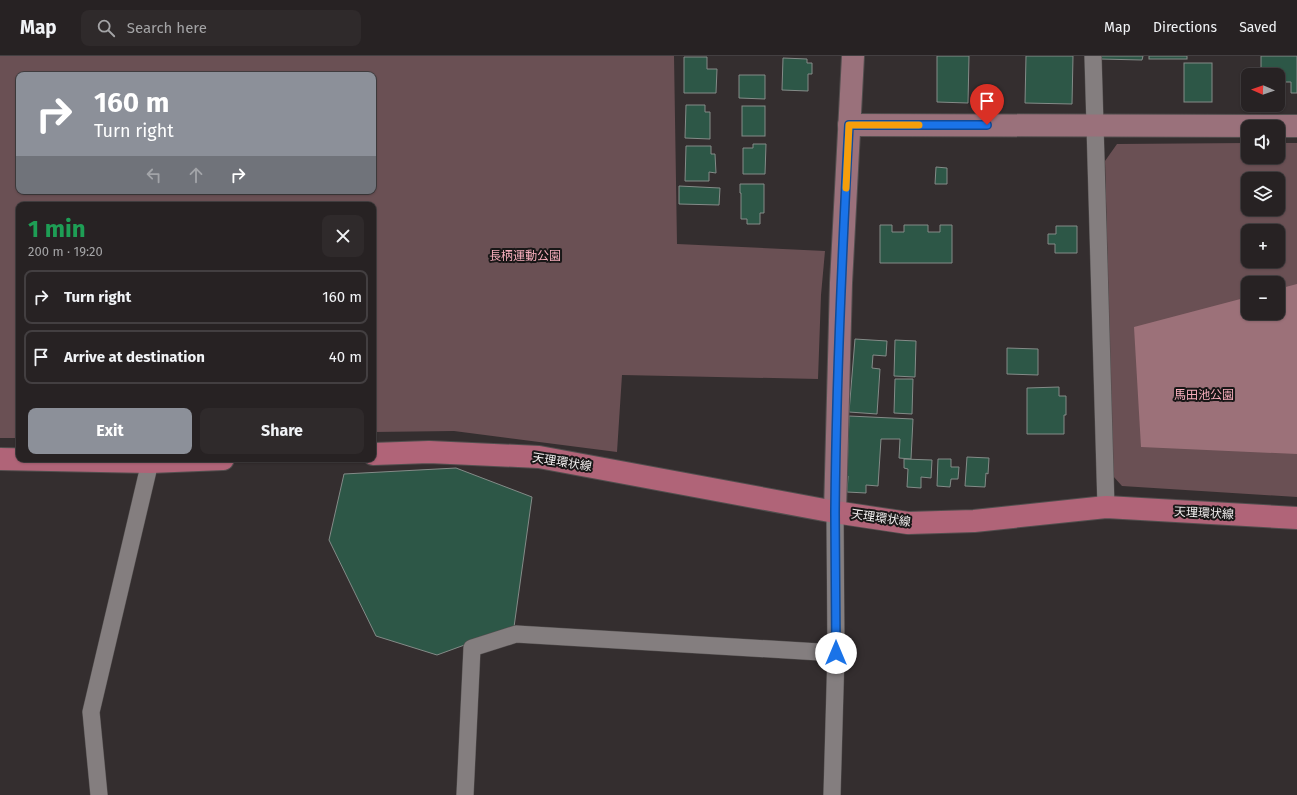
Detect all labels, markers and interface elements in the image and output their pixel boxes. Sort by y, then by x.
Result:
search box [81,10,361,46]
text: Map [20,16,57,39]
icon: search [95,17,117,39]
text: Search here [127,19,207,37]
text: Map [1104,19,1131,36]
text: Directions [1153,19,1217,36]
text: Saved [1239,19,1277,36]
north arrow [1241,68,1285,112]
map controls [1241,68,1285,320]
pin [970,84,1004,125]
text: 160 m [94,86,169,119]
icon: right [28,88,80,140]
icon: arrive [976,90,998,112]
text: Turn right [94,120,174,142]
button: sound [1241,120,1285,164]
icon: left [143,164,165,186]
icon: ahead [185,164,207,186]
icon: right [227,164,249,186]
button: layers [1241,172,1285,216]
text: 1 min [28,215,86,243]
button: close [322,215,364,257]
button: + [1241,224,1285,268]
text: 200 m · 19:20 [28,244,103,259]
park label: 長柄運動公園 [489,249,561,263]
button: − [1241,276,1285,320]
icon: right [30,286,52,308]
text: Turn right [64,288,131,306]
text: 160 m [322,288,362,306]
icon: arrive [30,346,52,368]
text: Arrive at destination [64,348,205,366]
text: 40 m [329,348,362,366]
park label: 馬田池公園 [1174,388,1234,402]
button: Exit [28,408,192,454]
button: Share [200,408,364,454]
street label: 天理環状線 [531,450,593,474]
street label: 天理環状線 [1174,504,1234,522]
street label: 天理環状線 [850,507,912,529]
position arrow [815,632,857,674]

